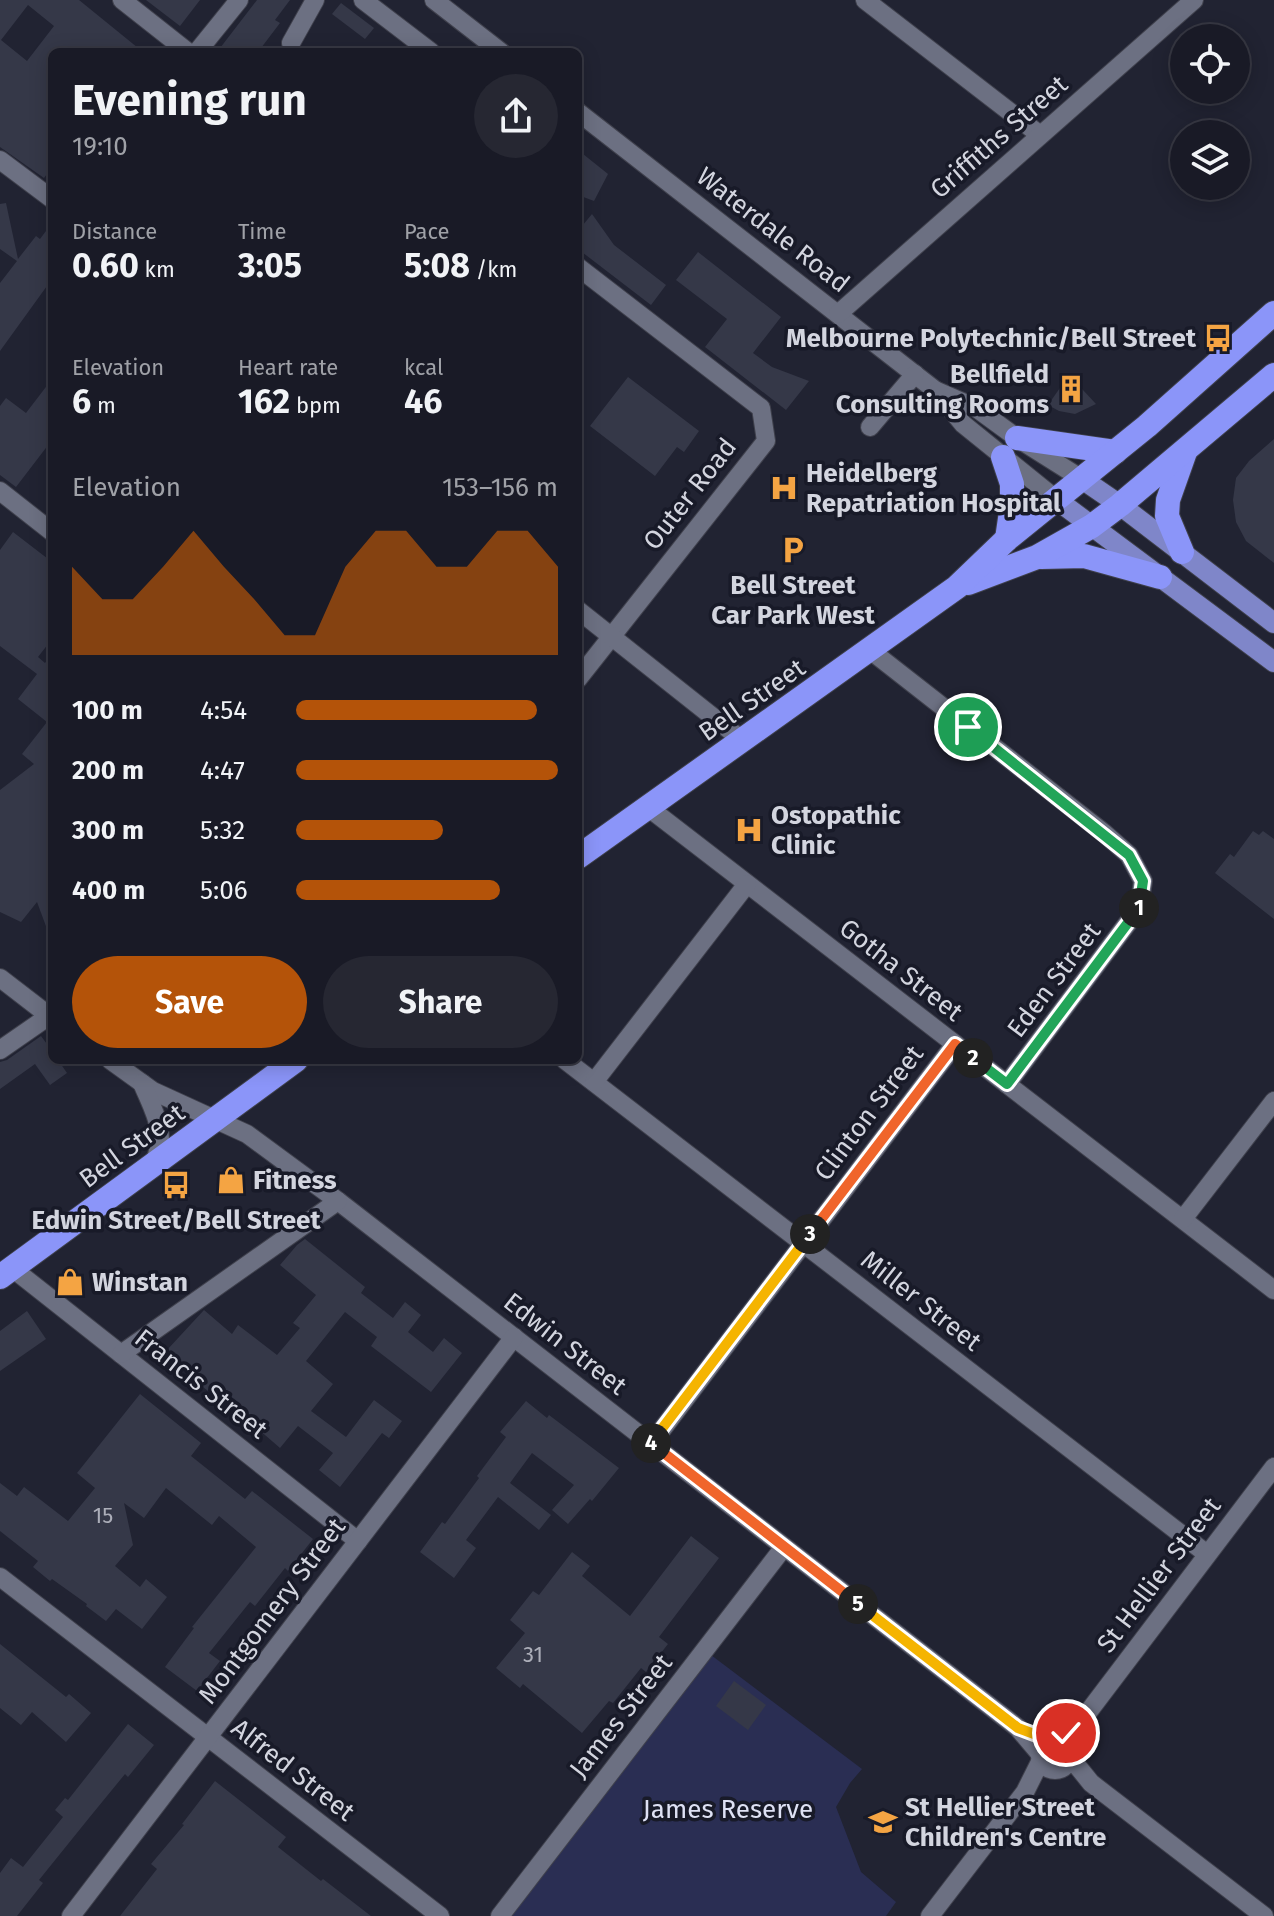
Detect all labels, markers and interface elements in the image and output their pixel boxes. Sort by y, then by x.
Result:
map controls [1170,24,1250,200]
button: locate [1170,24,1250,104]
street label: Griffiths Street [924,69,1074,205]
text: Evening run [72,74,307,127]
button: share [474,74,558,158]
button: layers [1170,120,1250,200]
text: 19:10 [72,131,128,162]
street label: Waterdale Road [690,161,856,299]
text: Distance [72,218,157,245]
text: Time [238,218,286,245]
text: Pace [404,218,450,245]
text: 0.60 [72,245,139,286]
text: 3:05 [238,245,302,286]
text: 5:08 [404,245,470,286]
text: km [139,256,175,283]
text: /km [470,256,517,283]
place label: Melbourne Polytechnic/Bell Street [786,323,1197,354]
bus stop icon: Melbourne Polytechnic/Bell Street [1203,323,1233,353]
text: Elevation [72,354,164,381]
text: Heart rate [238,354,338,381]
text: kcal [404,354,444,381]
place label: Bellfield Consulting Rooms [836,359,1049,420]
building icon: Bellfield Consulting Rooms [1056,374,1086,404]
text: 6 [72,381,91,422]
text: 162 [238,381,290,422]
text: 46 [404,381,442,422]
text: m [91,392,116,419]
text: bpm [290,392,341,419]
street label: Outer Road [637,432,743,556]
place label: Heidelberg Repatriation Hospital [806,458,1061,519]
text: Elevation [72,472,181,503]
text: 153–156 m [442,472,558,503]
hospital icon: Heidelberg Repatriation Hospital [769,473,799,503]
parking icon: Bell Street Car Park West [778,535,808,565]
place label: Bell Street Car Park West [711,570,876,631]
street label: Bell Street [693,652,812,748]
pin [934,693,1002,761]
text: 100 m [72,695,143,726]
text: 4:54 [200,695,247,726]
icon: arrive [946,705,990,749]
text: 200 m [72,755,144,786]
text: 4:47 [200,755,245,786]
place label: Ostopathic Clinic [771,800,901,861]
text: 300 m [72,815,144,846]
text: 5:32 [200,815,245,846]
hospital icon: Ostopathic Clinic [734,815,764,845]
text: 400 m [72,875,145,906]
text: 5:06 [200,875,248,906]
pin: 1 [1119,888,1159,928]
text: 1 [1134,894,1144,921]
street label: Gotha Street [833,912,969,1028]
street label: Eden Street [1001,916,1108,1044]
button: Save [72,956,307,1048]
button: Share [323,956,558,1048]
pin: 2 [953,1038,993,1078]
street label: Clinton Street [808,1039,930,1187]
text: 2 [967,1044,979,1071]
street label: Bell Street [73,1097,191,1195]
shop icon: Fitness [216,1165,246,1195]
place label: Fitness [253,1165,337,1196]
bus stop icon: Edwin Street/Bell Street [161,1170,191,1200]
place label: Edwin Street/Bell Street [32,1205,321,1236]
pin: 3 [790,1214,830,1254]
text: 3 [804,1220,816,1247]
street label: Miller Street [855,1244,988,1358]
shop icon: Winstan [55,1267,85,1297]
place label: Winstan [92,1267,188,1298]
street label: Edwin Street [497,1286,633,1402]
street label: Francis Street [129,1323,274,1446]
pin: 4 [631,1423,671,1463]
text: 4 [645,1429,657,1456]
street label: St Hellier Street [1091,1491,1228,1659]
house number: 15 [93,1502,113,1529]
street label: Montgomery Street [192,1511,352,1710]
pin: 5 [838,1584,878,1624]
text: 5 [852,1590,864,1617]
house number: 31 [523,1641,543,1668]
street label: James Street [563,1648,679,1784]
pin [1032,1699,1100,1767]
icon: check [1044,1711,1088,1755]
street label: Alfred Street [225,1712,361,1828]
place label: St Hellier Street Children's Centre [905,1792,1106,1853]
park label: James Reserve [643,1794,813,1825]
school or university icon: St Hellier Street Children's Centre [868,1807,898,1837]

